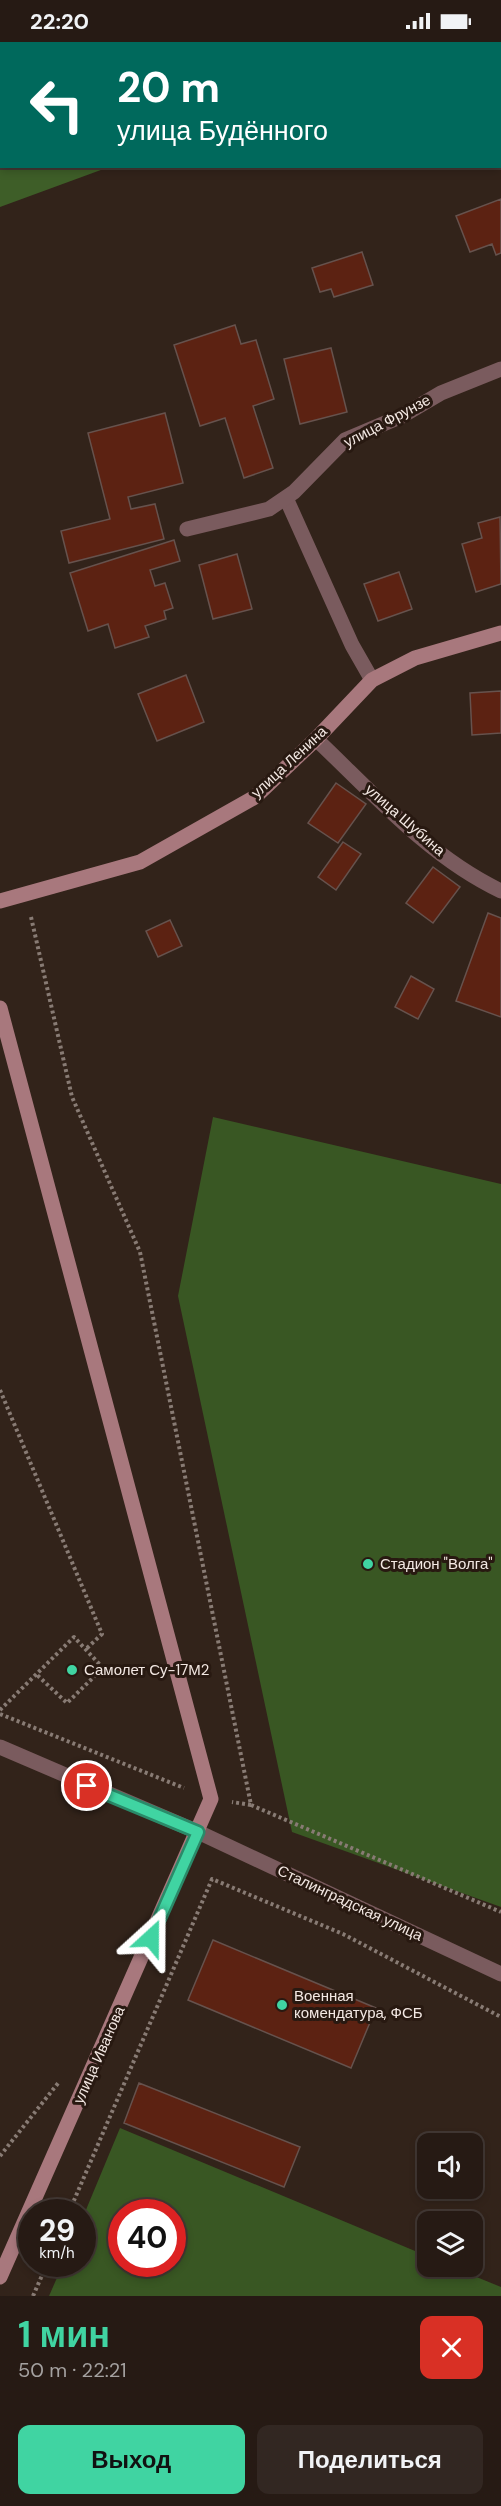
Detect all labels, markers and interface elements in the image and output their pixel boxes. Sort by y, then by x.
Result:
text: 22:20 [30,7,89,36]
text: 20 m [117,60,220,115]
icon: left [18,66,96,144]
text: улица Будённого [117,113,328,148]
street label: улица Фрунзе [340,390,434,452]
street label: улица Ленина [247,721,332,802]
street label: улица Шубина [361,780,450,861]
place label: Стадион "Волга" [380,1554,493,1574]
marker: Стадион "Волга" [361,1557,375,1571]
place label: Самолет Су-17М2 [84,1660,209,1680]
marker: Самолет Су-17М2 [65,1663,79,1677]
pin [61,1760,112,1811]
icon: arrive [70,1769,103,1802]
street label: Сталинградская улица [274,1860,427,1946]
position arrow [119,1906,183,1970]
place label: Военная комендатура, ФСБ [294,1986,423,2023]
marker: Военная комендатура, ФСБ [275,1998,289,2012]
street label: улица Иванова [69,2002,130,2107]
map controls [417,2133,483,2277]
button: sound [417,2133,483,2199]
speed limit sign: 40 [108,2199,186,2277]
text: 29 [39,2211,75,2250]
button: layers [417,2211,483,2277]
text: km/h [39,2243,75,2263]
text: 1 мин [18,2311,110,2358]
button: close [420,2316,483,2379]
text: 50 m · 22:21 [18,2357,126,2383]
button: Выход [18,2425,245,2494]
button: Поделиться [257,2425,483,2494]

